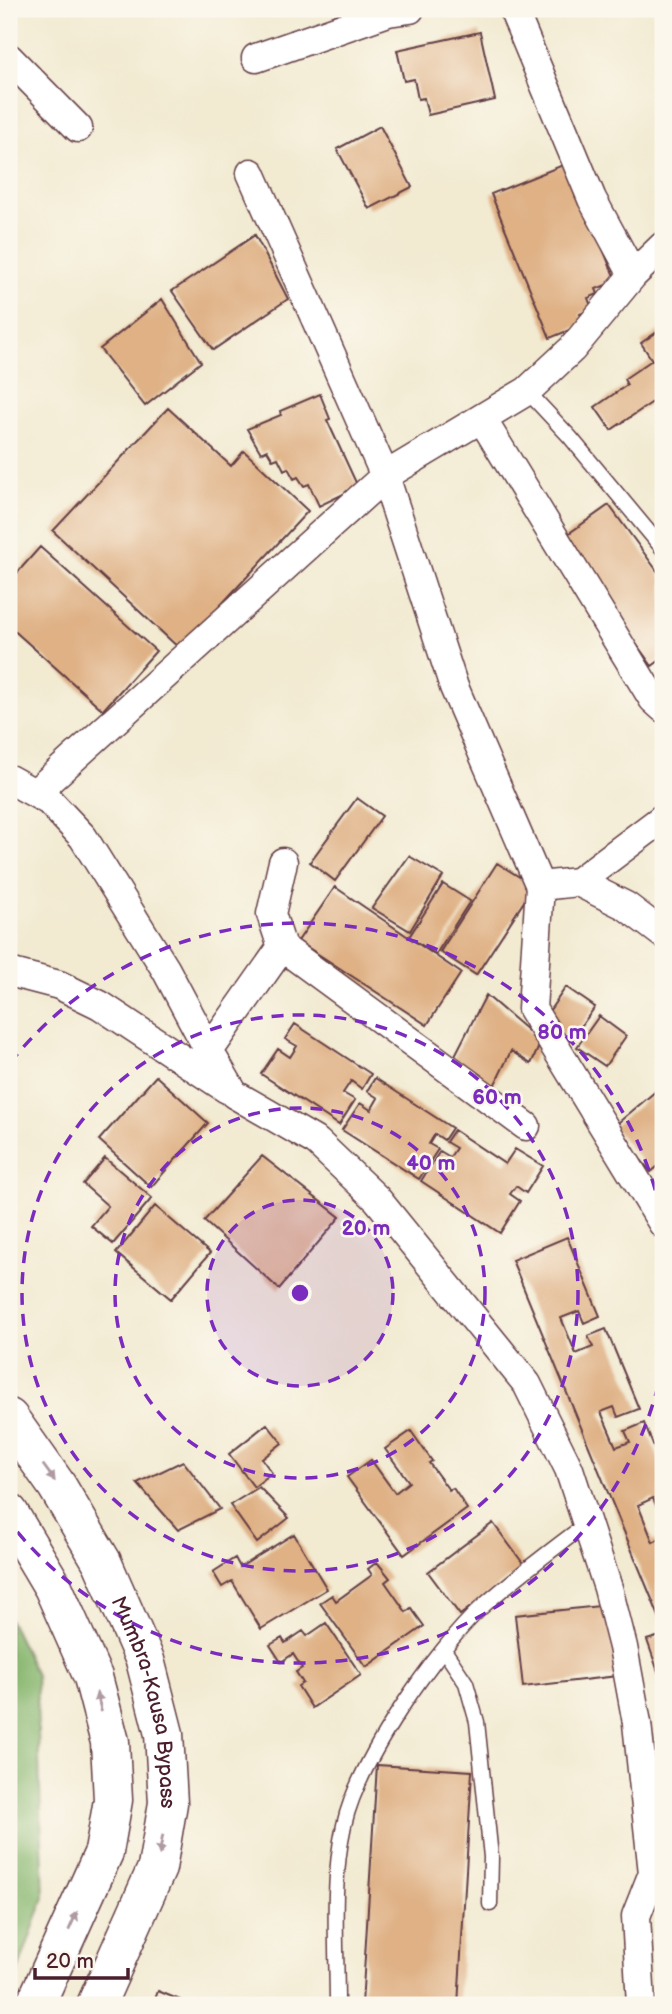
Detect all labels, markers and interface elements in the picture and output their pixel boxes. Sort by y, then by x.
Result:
text: 80 m [537,1020,587,1045]
text: 60 m [472,1085,522,1110]
text: 40 m [406,1151,456,1176]
text: 20 m [342,1216,390,1241]
centre of rings [288,1281,312,1305]
one-way arrow [42,1464,56,1483]
street label: Mumbra-Kausa Bypass [106,1593,181,1811]
one-way arrow [93,1691,104,1713]
one-way arrow [155,1834,166,1856]
one-way arrow [68,1910,79,1931]
scale bar [35,1937,128,1981]
text: 20 m [46,1949,94,1974]

